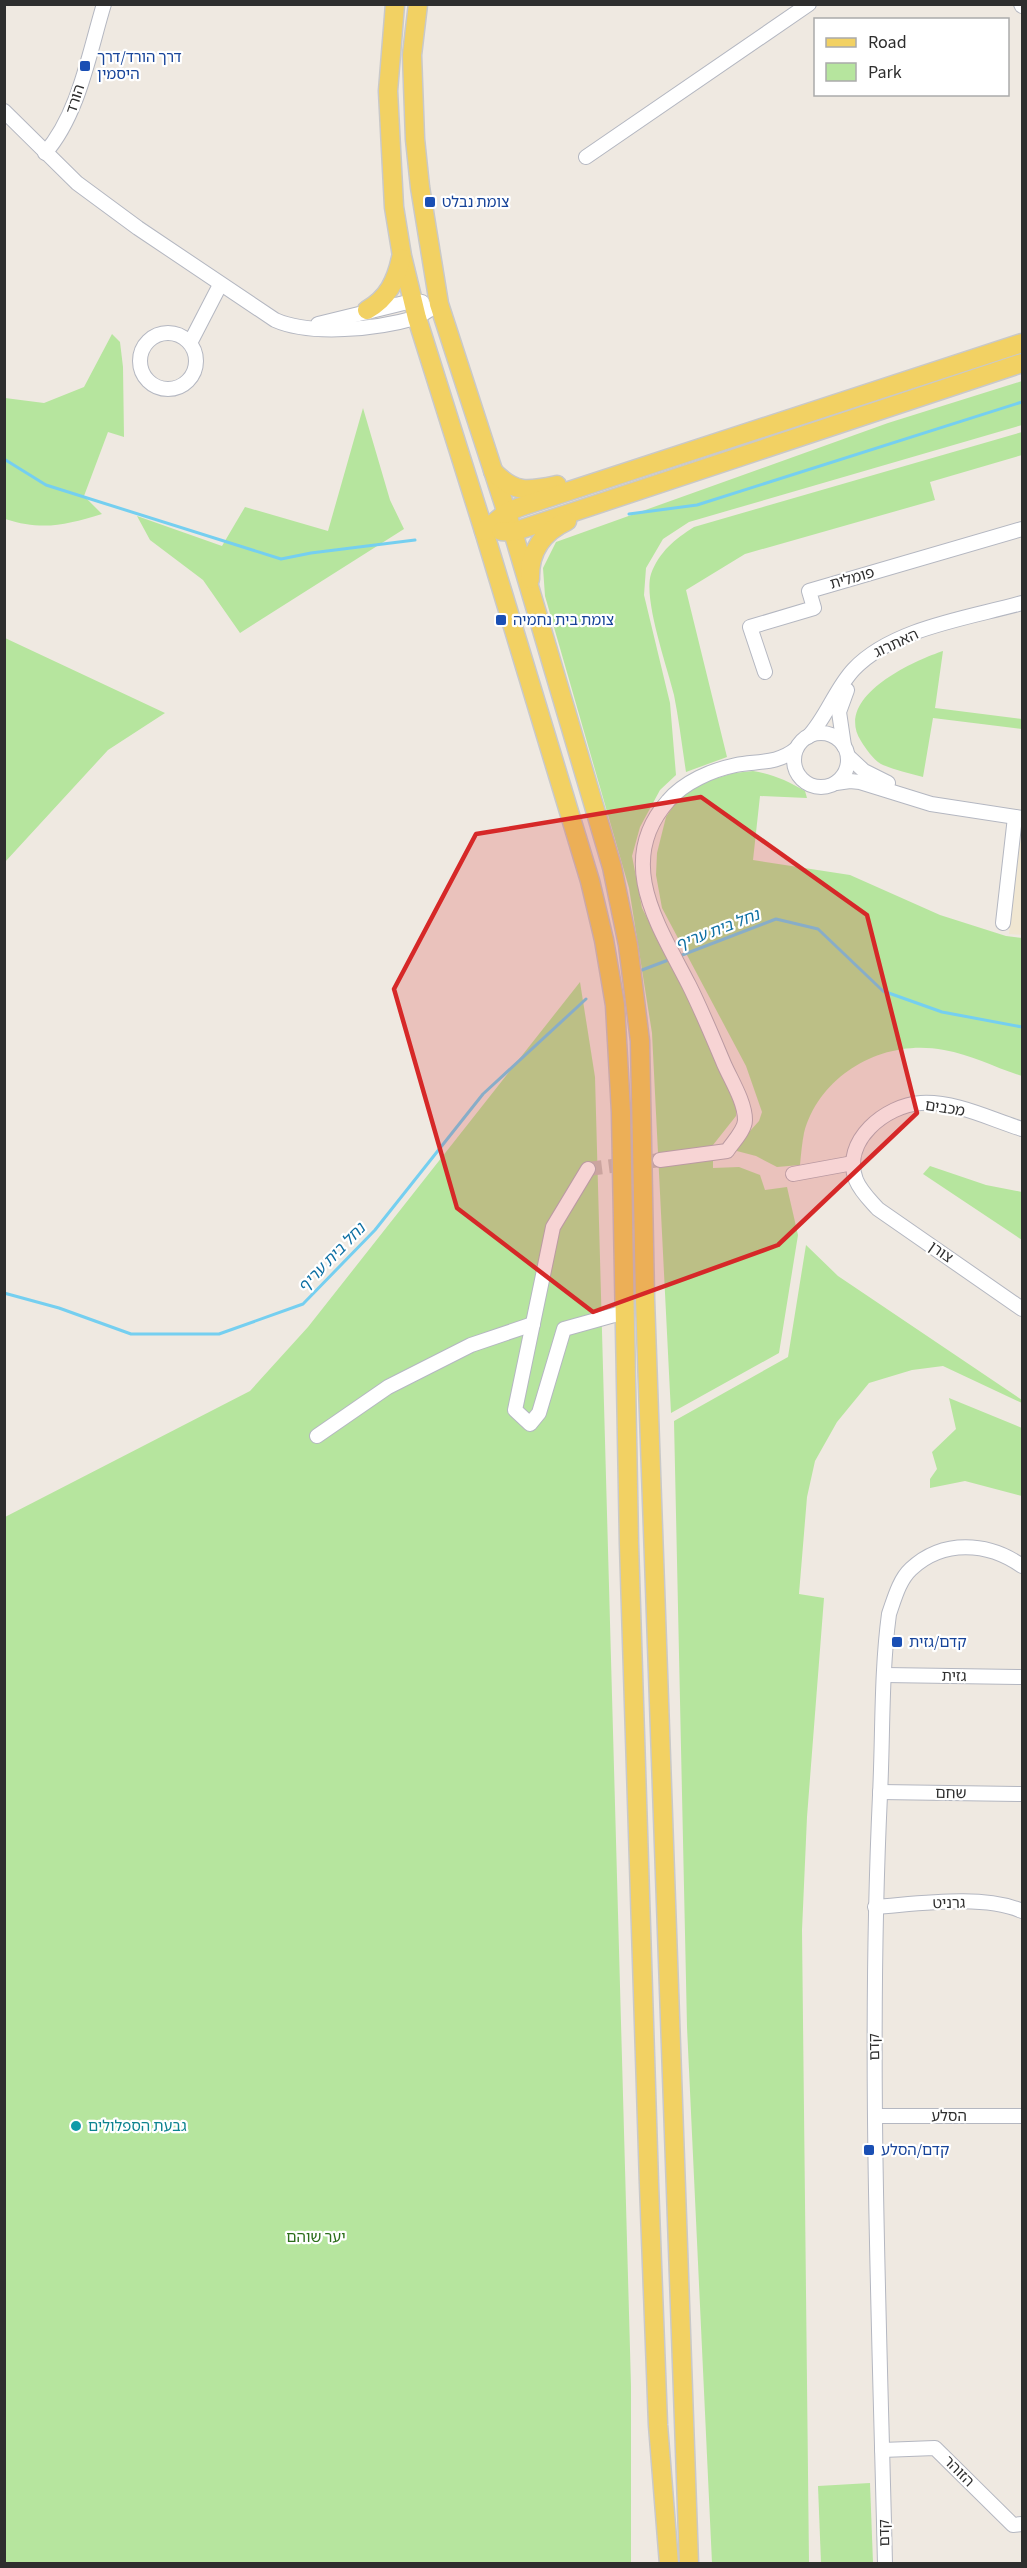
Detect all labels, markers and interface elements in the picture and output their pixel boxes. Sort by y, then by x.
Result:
legend [814,18,1009,96]
text: Road [868,30,907,55]
place label: דרך הורד/דרך היסמין [97,47,182,85]
marker: דרך הורד/דרך היסמין [78,59,92,73]
text: Park [868,60,902,85]
street label: הורד [61,82,90,117]
place label: צומת נבלט [442,192,509,213]
marker: צומת נבלט [423,195,437,209]
street label: פומלית [827,562,877,595]
place label: צומת בית נחמיה [513,610,614,631]
marker: צומת בית נחמיה [494,613,508,627]
street label: האתרוג [870,624,922,663]
water label: נחל בית עריף [672,903,763,956]
street label: מכבים [923,1095,966,1122]
water label: נחל בית עריף [293,1218,371,1297]
street label: צורן [924,1237,957,1268]
place label: קדם/גזית [909,1632,967,1653]
marker: קדם/גזית [890,1635,904,1649]
street label: גזית [941,1666,967,1687]
street label: שחם [935,1783,967,1804]
street label: גרניט [932,1893,966,1914]
street label: קדם [864,2033,885,2061]
street label: הסלע [931,2106,967,2127]
place label: גבעת הספלולים [88,2116,187,2137]
marker: גבעת הספלולים [69,2119,83,2133]
place label: קדם/הסלע [881,2140,949,2161]
marker: קדם/הסלע [862,2143,876,2157]
park label: יער שוהם [286,2227,346,2248]
street label: הזוהר [938,2451,979,2492]
street label: קדם [874,2519,895,2547]

